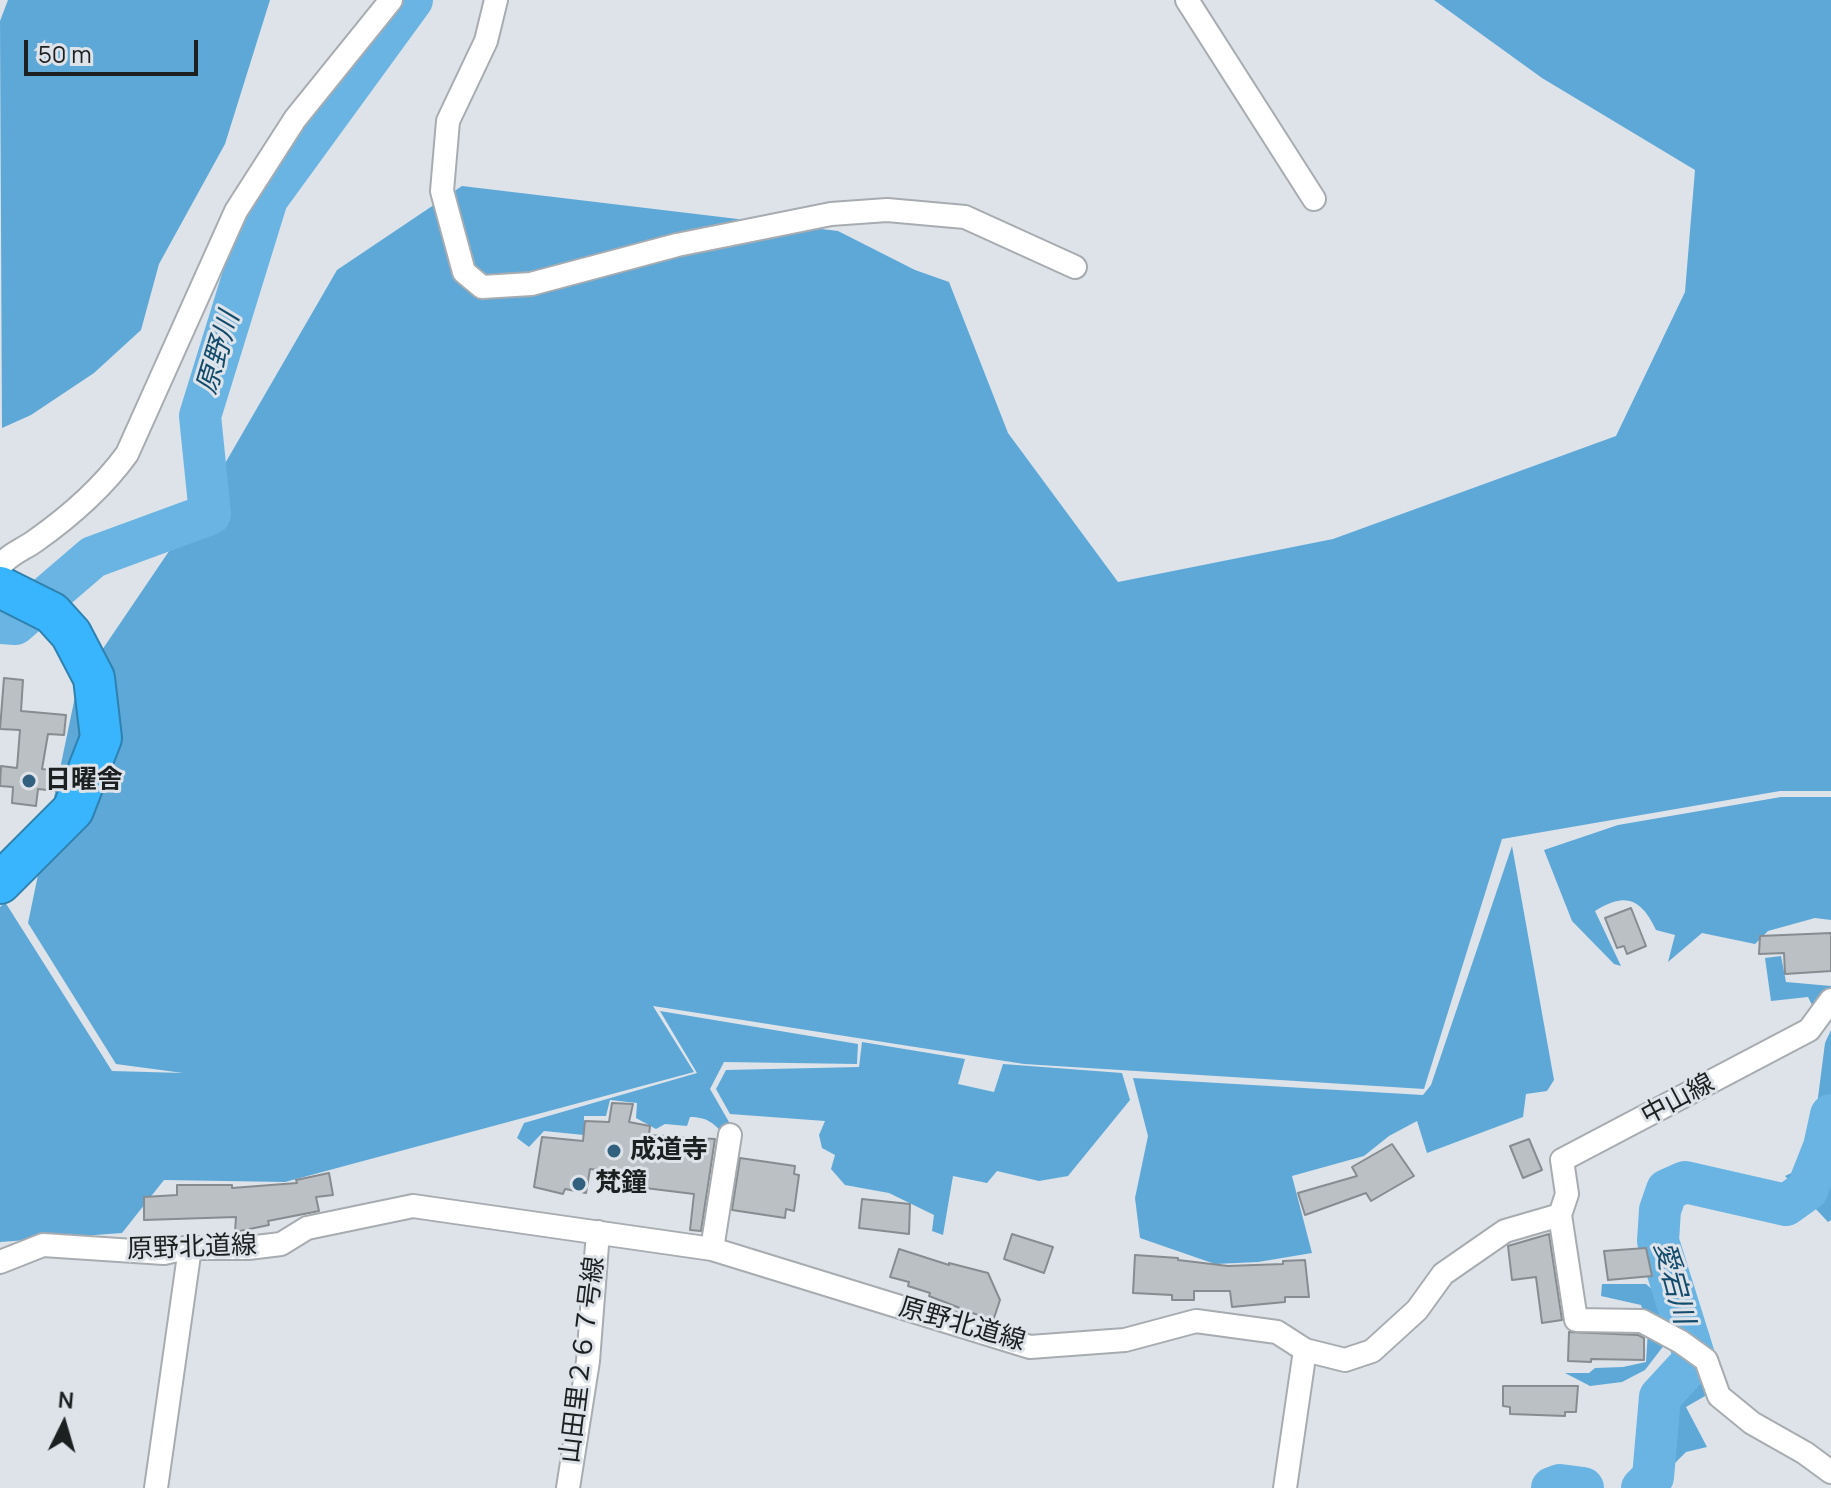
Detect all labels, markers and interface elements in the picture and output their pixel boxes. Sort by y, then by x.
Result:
scale bar [28,24,202,74]
text: 50 m [38,37,92,70]
water label: 原野川 [191,308,247,398]
place label: 日曜舎 [45,765,123,797]
marker: 日曜舎 [20,772,38,790]
street label: 中山線 [1636,1068,1720,1132]
place label: 成道寺 [630,1135,708,1167]
marker: 成道寺 [605,1142,623,1160]
place label: 梵鐘 [595,1168,647,1200]
marker: 梵鐘 [570,1175,588,1193]
street label: 原野北道線 [126,1230,258,1266]
water label: 愛宕川 [1646,1238,1700,1328]
street label: 山田里２６７号線 [555,1255,611,1465]
street label: 原野北道線 [895,1292,1029,1358]
north arrow [24,1384,104,1464]
text: N [57,1384,75,1416]

